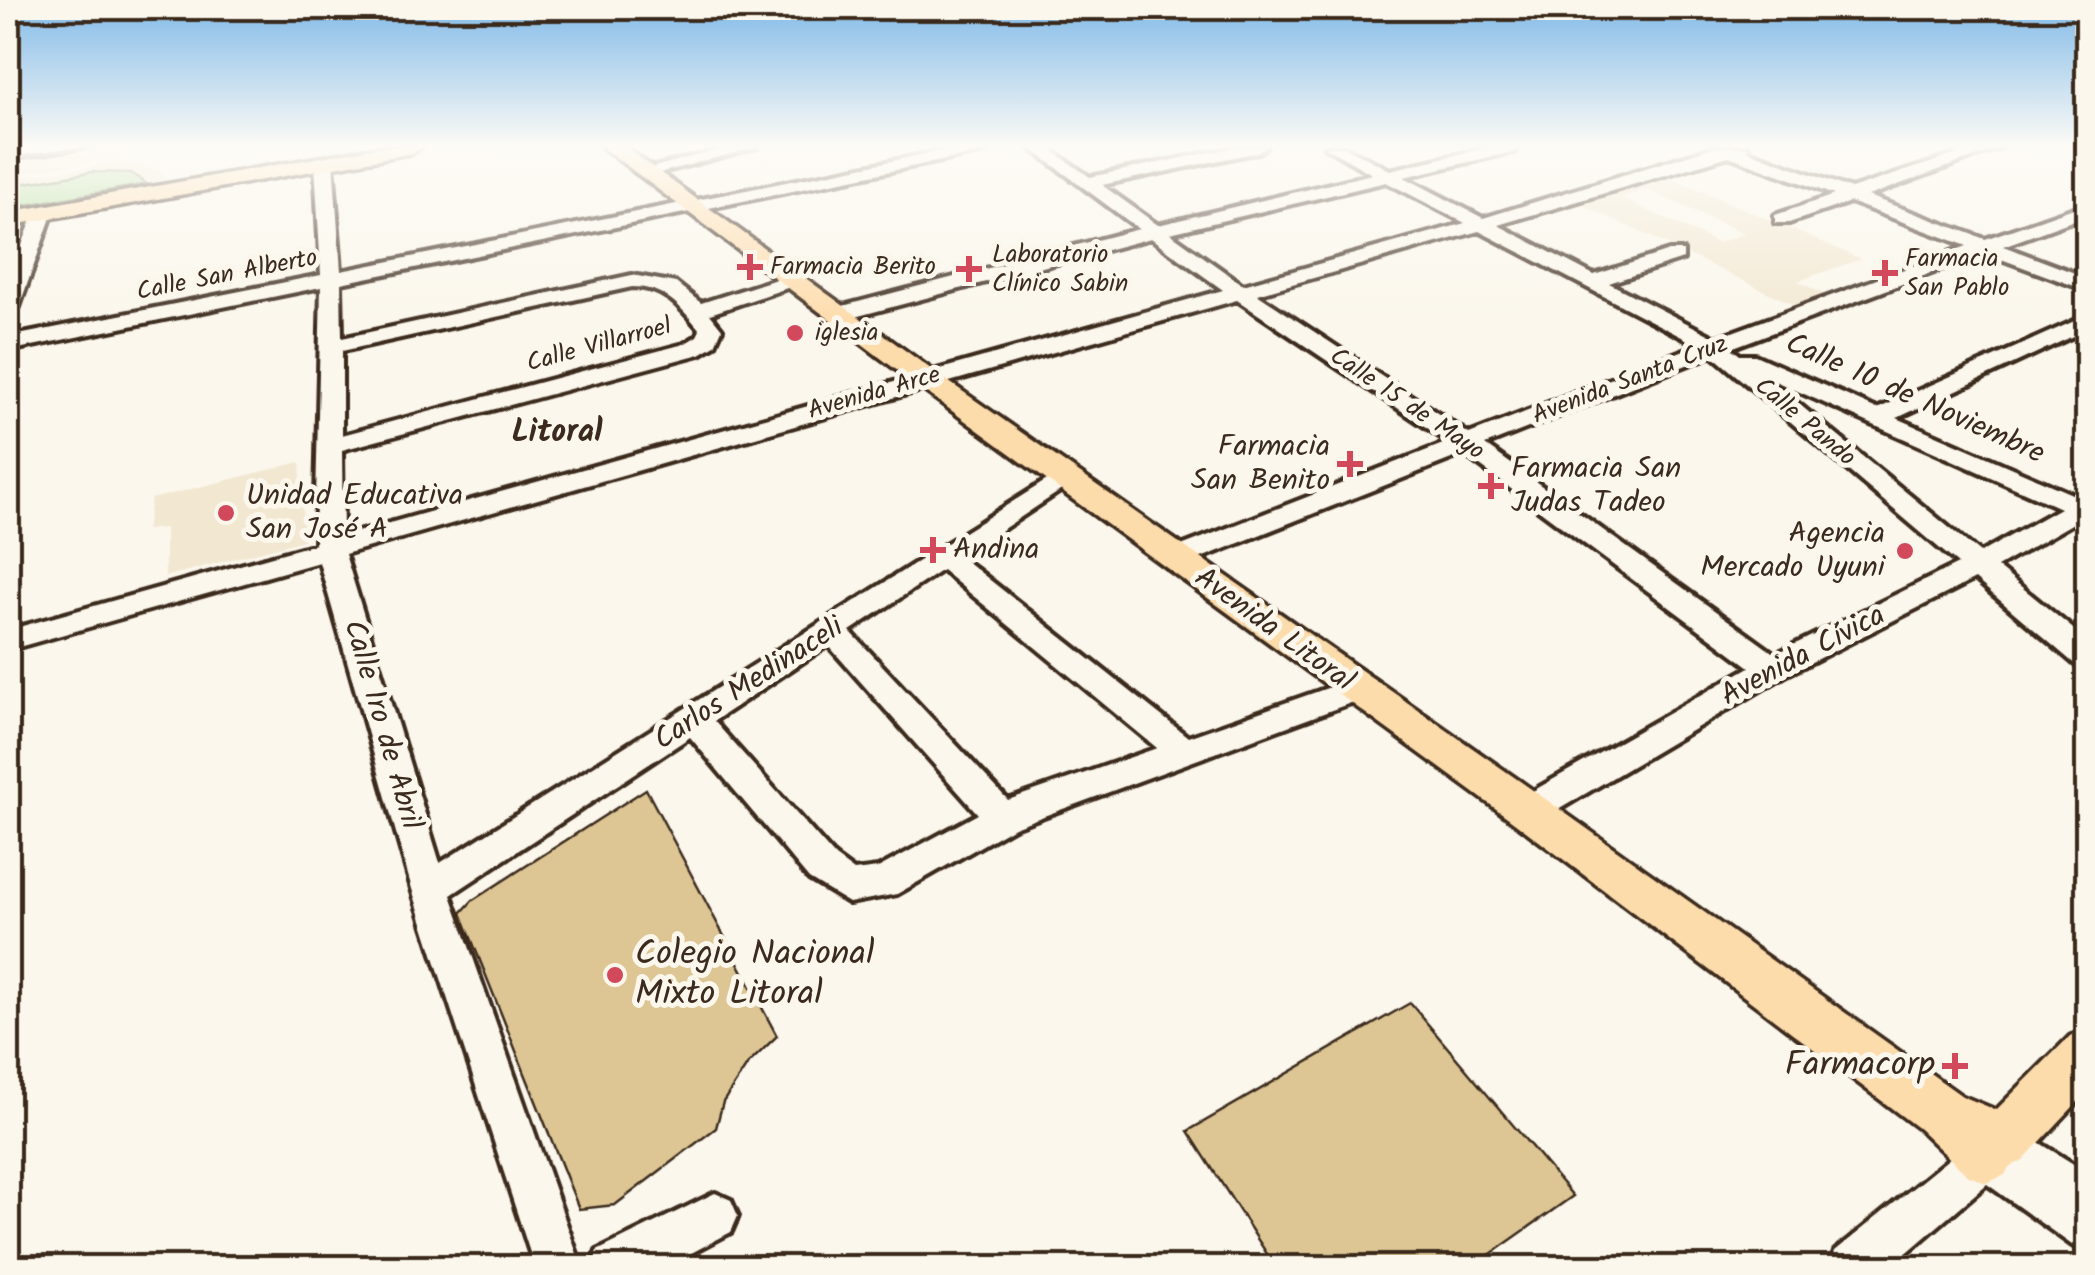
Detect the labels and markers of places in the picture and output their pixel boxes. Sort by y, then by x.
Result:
place label: Laboratorio Clínico Sabin [992,235,1128,304]
place label: Farmacia San Pablo [1905,239,2009,308]
place label: Farmacia Berito [770,247,936,287]
marker: Farmacia Berito [739,256,761,278]
marker: Laboratorio Clínico Sabin [956,256,982,282]
marker: Farmacia San Pablo [1874,262,1896,284]
place label: iglesia [815,313,879,353]
marker: iglesia [784,322,806,344]
place label: Farmacia San Benito [1191,423,1330,505]
place label: Farmacia San Judas Tadeo [1511,445,1681,527]
marker: Farmacia San Benito [1339,453,1361,475]
place label: Unidad Educativa San José A [246,472,463,554]
marker: Farmacia San Judas Tadeo [1480,475,1502,497]
marker: Unidad Educativa San José A [215,502,237,524]
place label: Agencia Mercado Uyuni [1700,510,1887,592]
place label: Andina [953,526,1039,574]
marker: Andina [922,539,944,561]
marker: Agencia Mercado Uyuni [1894,540,1916,562]
place label: Colegio Nacional Mixto Litoral [635,927,875,1023]
marker: Colegio Nacional Mixto Litoral [604,964,626,986]
place label: Farmacorp [1785,1038,1935,1094]
marker: Farmacorp [1944,1055,1966,1077]

